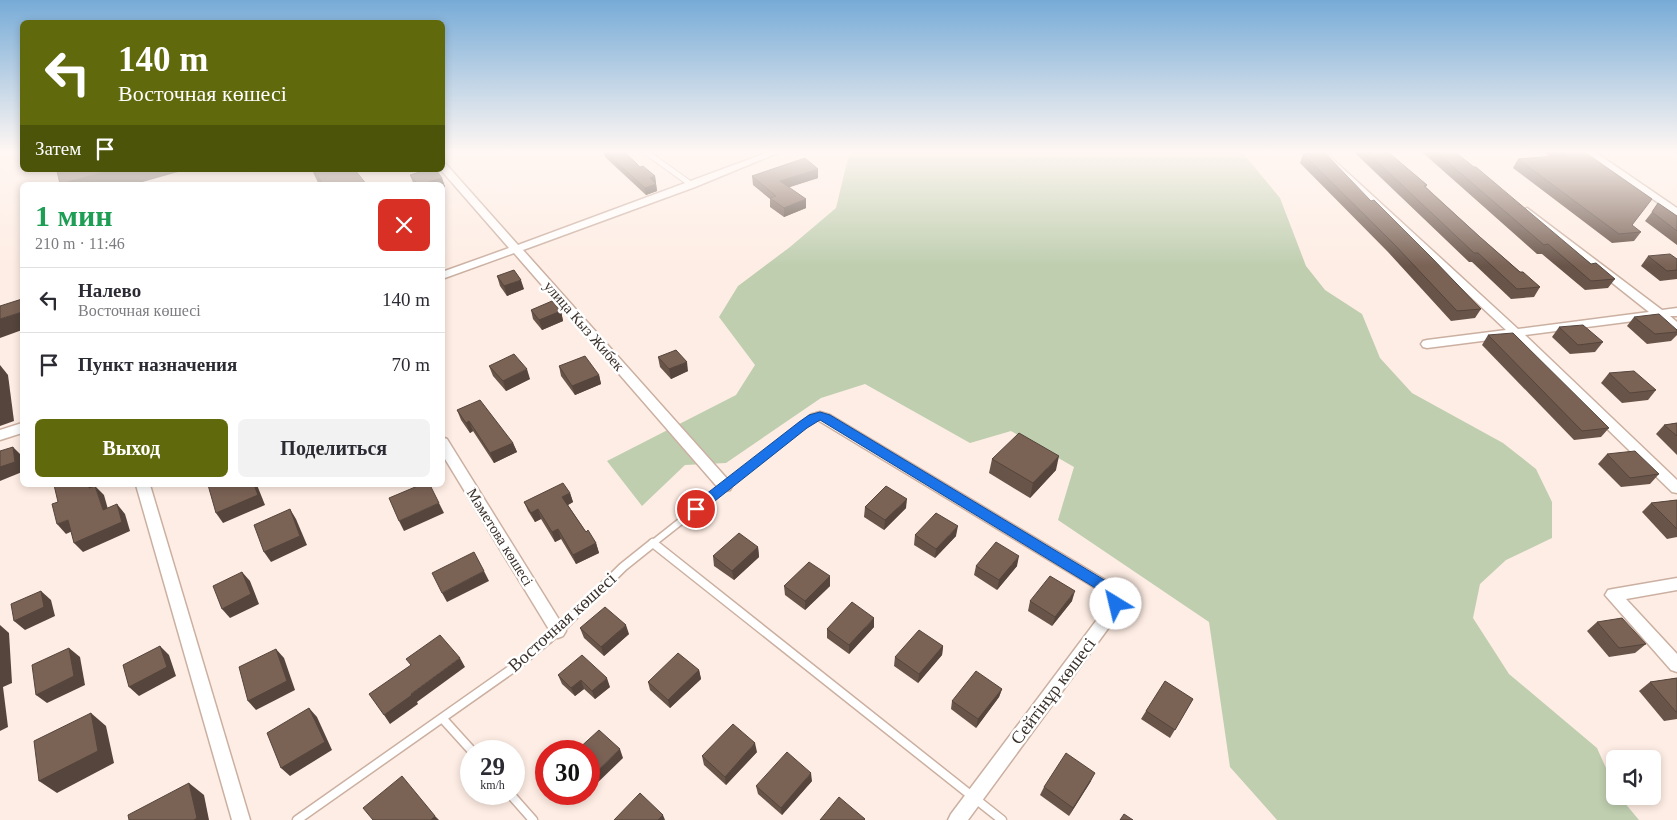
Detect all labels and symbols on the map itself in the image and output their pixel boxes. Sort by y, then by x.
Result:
street label: улица Кыз Жибек [541,278,628,375]
street label: Мәметова көшесі [464,485,536,589]
pin [675,488,717,530]
street label: Восточная көшесі [504,568,620,676]
position arrow [1089,577,1141,629]
street label: Сейтінұр көшесі [1007,634,1099,748]
speed limit sign: 30 [535,740,600,805]

